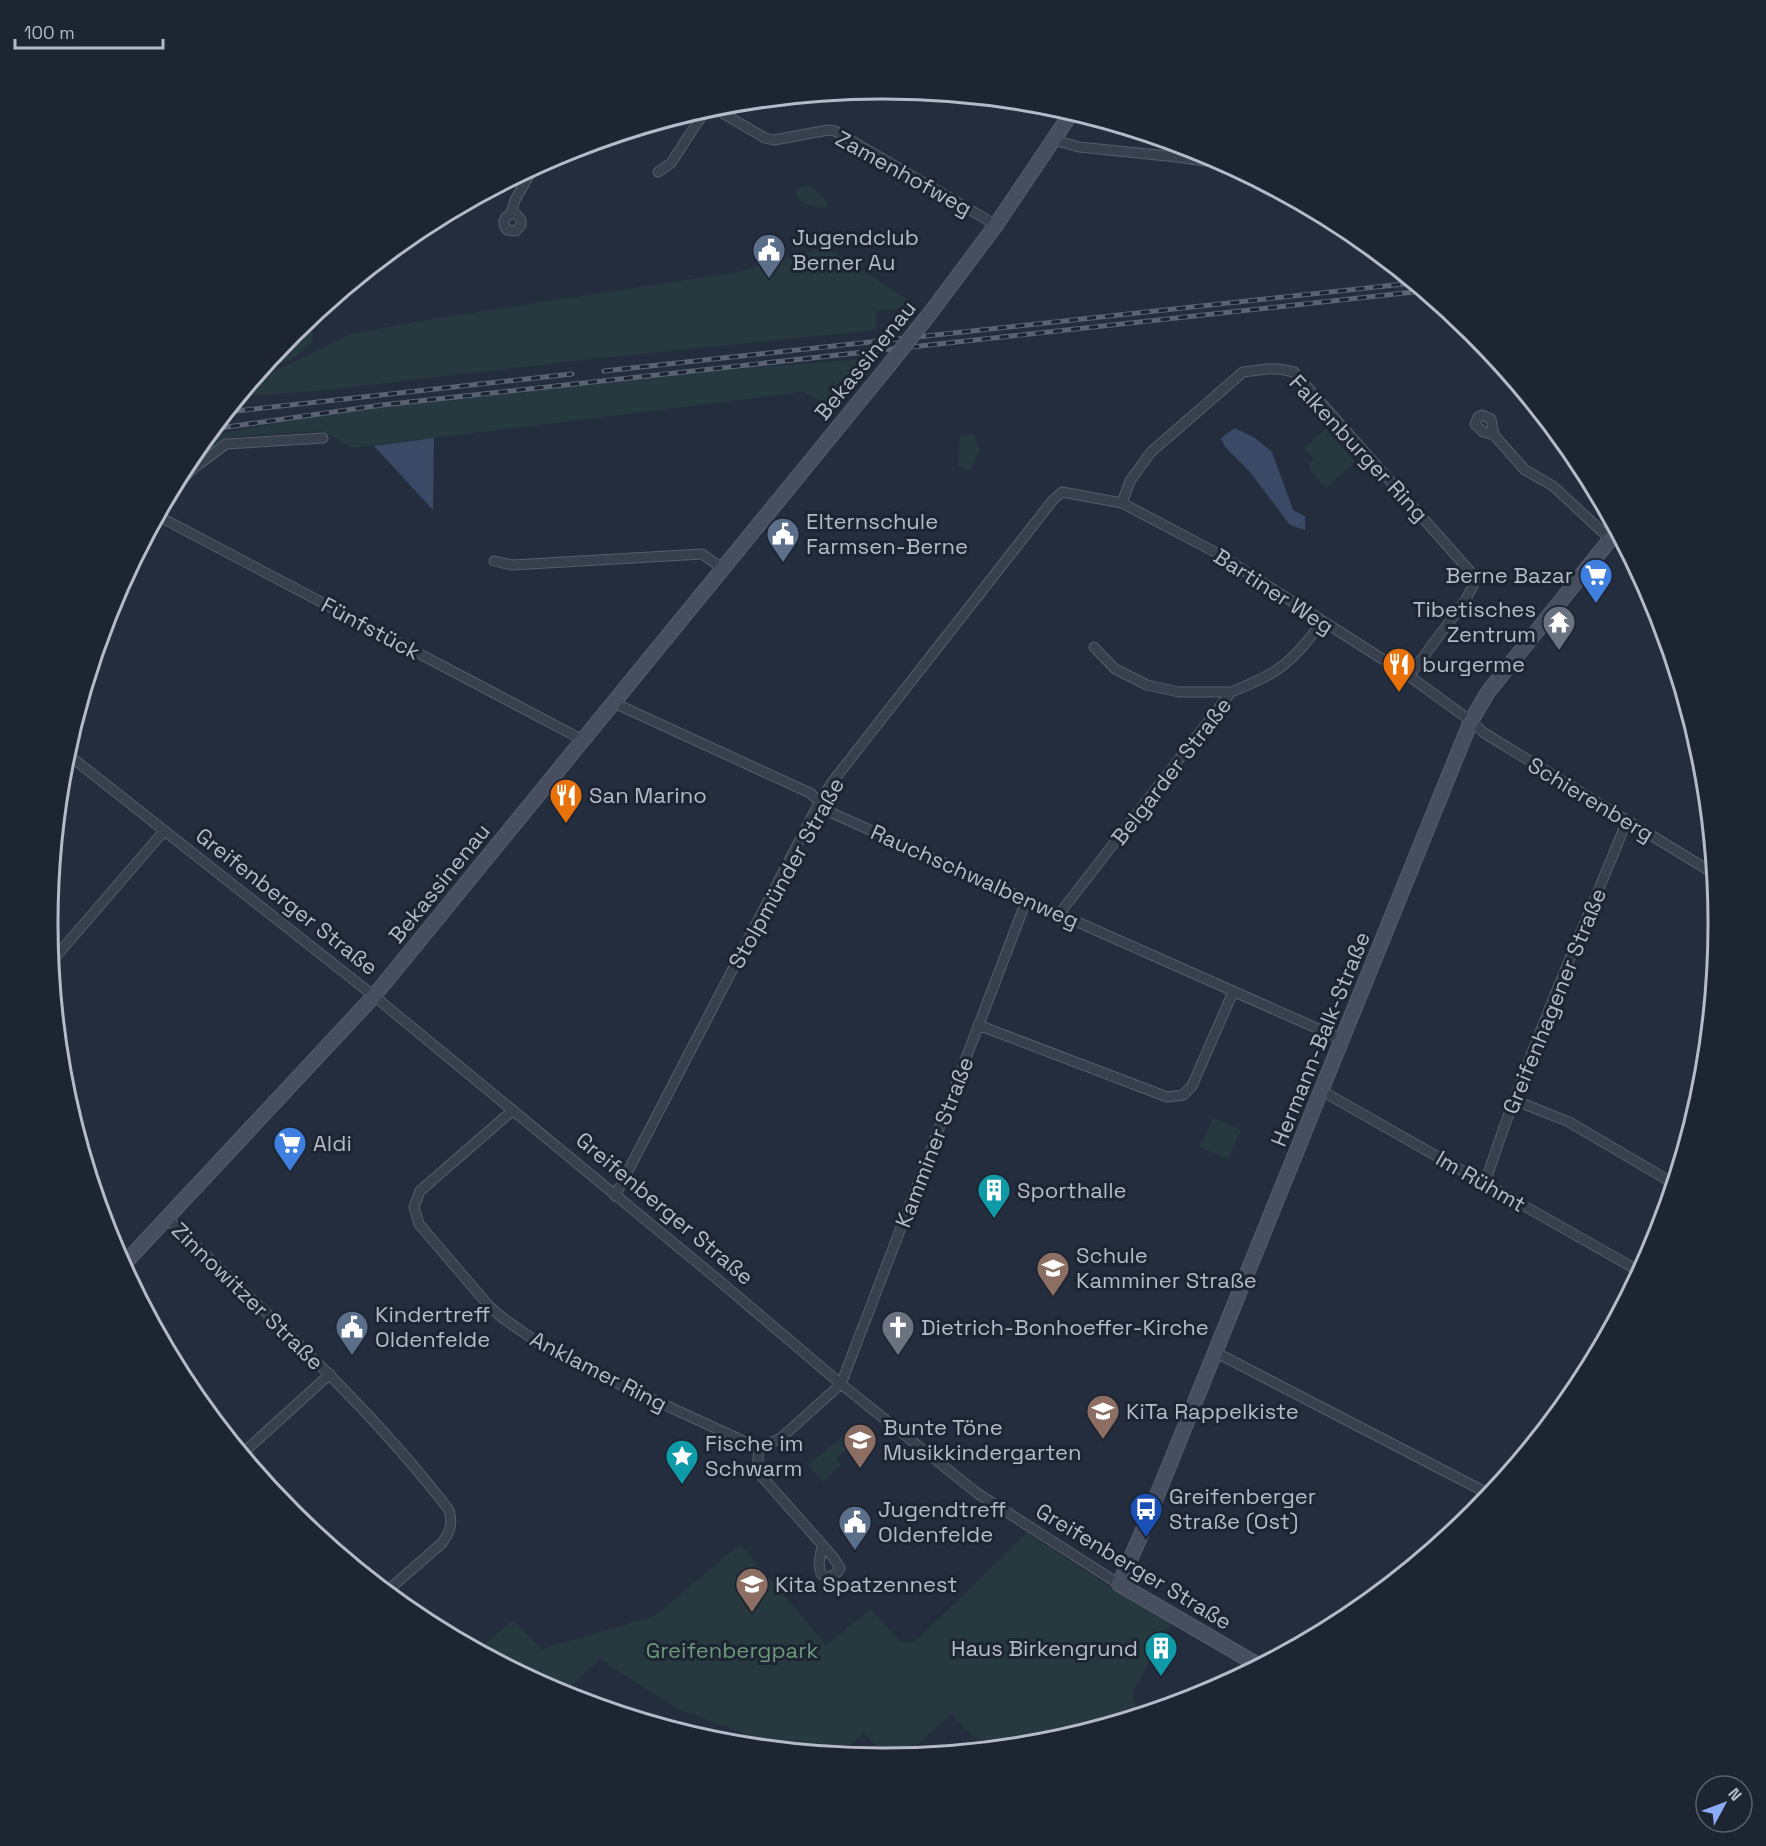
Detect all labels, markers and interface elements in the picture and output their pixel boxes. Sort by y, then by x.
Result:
scale bar [15,12,164,50]
text: 100 m [24,21,75,44]
street label: Zamenhofweg [831,124,977,222]
place label: Jugendclub Berner Au [792,223,919,276]
public building icon: Jugendclub Berner Au [751,232,787,279]
street label: Bekassinenau [808,294,922,426]
street label: Falkenburger Ring [1284,369,1434,527]
place label: Elternschule Farmsen-Berne [806,507,968,560]
public building icon: Elternschule Farmsen-Berne [765,516,801,563]
street label: Bartiner Weg [1209,542,1339,640]
supermarket icon: Berne Bazar [1578,557,1614,604]
place label: Berne Bazar [1445,561,1573,589]
street label: Fünfstück [317,590,425,666]
place label: Tibetisches Zentrum [1413,595,1536,648]
temple icon: Tibetisches Zentrum [1541,604,1577,651]
restaurant icon: burgerme [1381,646,1417,693]
place label: burgerme [1422,650,1525,678]
street label: Belgarder Straße [1105,692,1237,850]
street label: Schierenberg [1523,750,1659,848]
street label: Stolpmünder Straße [722,773,850,973]
restaurant icon: San Marino [548,777,584,824]
place label: San Marino [589,781,707,809]
street label: Bekassinenau [382,817,496,949]
street label: Rauchschwalbenweg [866,817,1084,935]
street label: Greifenberger Straße [190,821,384,981]
street label: Greifenhagener Straße [1496,884,1612,1118]
street label: Hermann-Balk-Straße [1264,928,1376,1150]
street label: Kamminer Straße [889,1053,979,1231]
supermarket icon: Aldi [272,1125,308,1172]
street label: Greifenberger Straße [570,1125,760,1291]
place label: Aldi [313,1129,352,1157]
street label: Im Rühmt [1431,1144,1531,1218]
building icon: Sporthalle [976,1172,1012,1219]
place label: Sporthalle [1017,1176,1127,1204]
street label: Zinnowitzer Straße [166,1216,330,1376]
place label: Schule Kamminer Straße [1076,1241,1257,1294]
school or university icon: Schule Kamminer Straße [1035,1250,1071,1297]
place label: Kindertreff Oldenfelde [375,1300,490,1353]
public building icon: Kindertreff Oldenfelde [334,1309,370,1356]
church icon: Dietrich-Bonhoeffer-Kirche [880,1309,916,1356]
place label: Dietrich-Bonhoeffer-Kirche [921,1313,1209,1341]
street label: Anklamer Ring [526,1324,672,1418]
school or university icon: KiTa Rappelkiste [1085,1393,1121,1440]
place label: KiTa Rappelkiste [1126,1397,1299,1425]
place label: Bunte Töne Musikkindergarten [883,1413,1081,1466]
school or university icon: Bunte Töne Musikkindergarten [842,1422,878,1469]
place label: Fische im Schwarm [705,1429,804,1482]
place icon: Fische im Schwarm [664,1438,700,1485]
place label: Greifenberger Straße (Ost) [1169,1482,1316,1535]
bus stop icon: Greifenberger Straße (Ost) [1128,1491,1164,1538]
place label: Jugendtreff Oldenfelde [878,1495,1006,1548]
street label: Greifenberger Straße [1031,1496,1237,1636]
public building icon: Jugendtreff Oldenfelde [837,1504,873,1551]
school or university icon: Kita Spatzennest [734,1566,770,1613]
place label: Kita Spatzennest [775,1570,957,1598]
building icon: Haus Birkengrund [1143,1630,1179,1677]
place label: Haus Birkengrund [951,1634,1138,1662]
park label: Greifenbergpark [646,1636,819,1664]
north arrow [1694,1774,1754,1834]
text: N [1723,1784,1746,1805]

